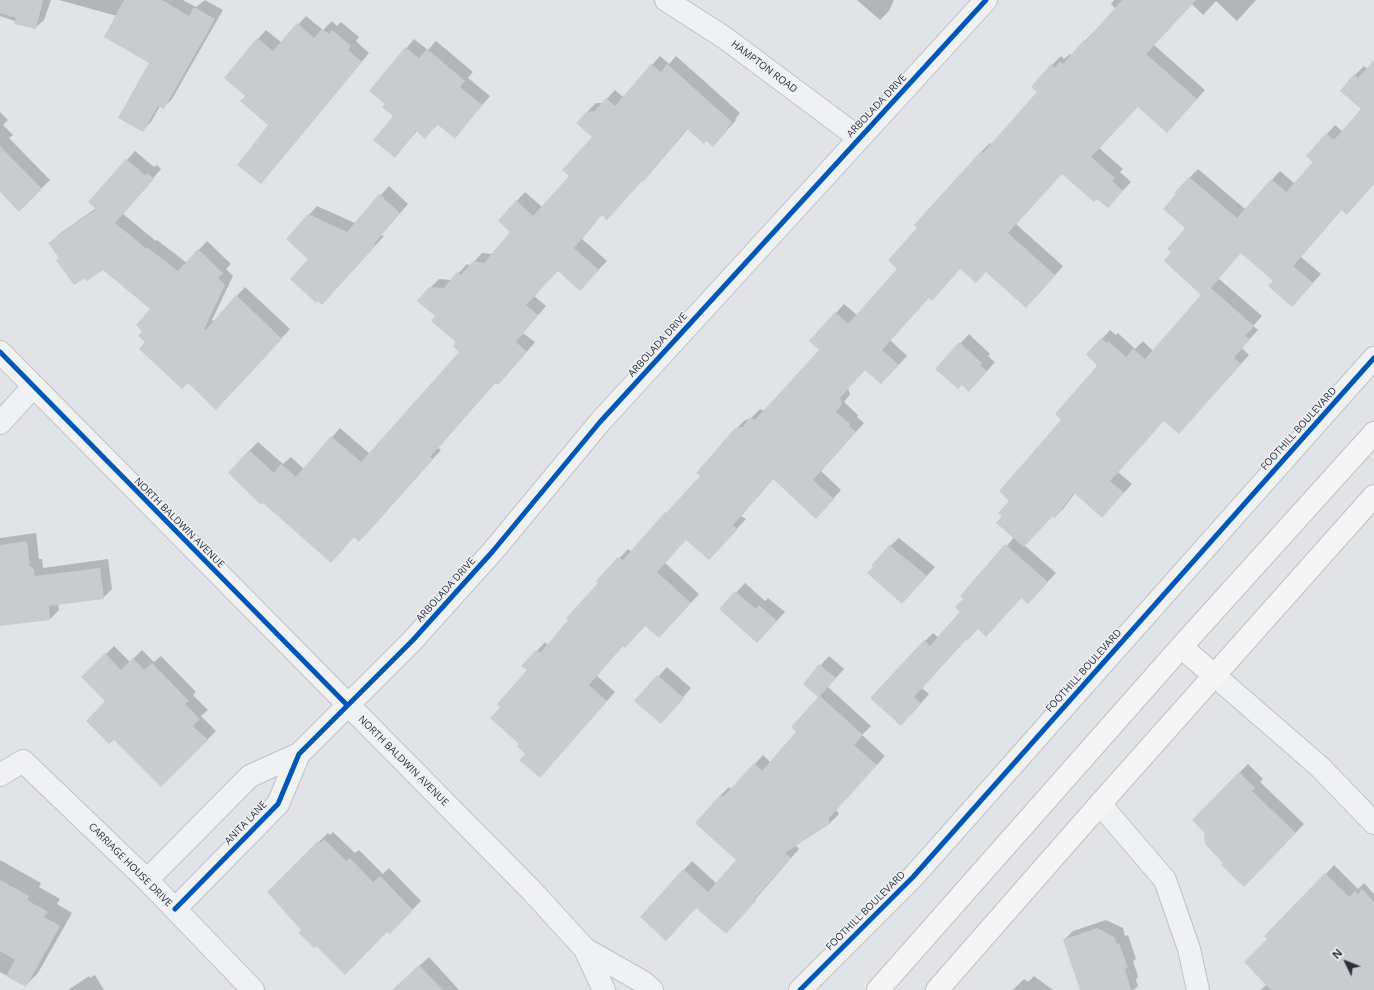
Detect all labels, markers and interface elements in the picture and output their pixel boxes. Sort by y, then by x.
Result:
street label: HAMPTON ROAD [729,38,799,96]
street label: ARBOLADA DRIVE [845,72,909,140]
street label: ARBOLADA DRIVE [626,310,690,380]
street label: FOOTHILL BOULEVARD [1259,385,1339,473]
street label: NORTH BALDWIN AVENUE [131,475,227,571]
street label: ARBOLADA DRIVE [414,555,478,625]
street label: FOOTHILL BOULEVARD [1044,627,1124,715]
street label: NORTH BALDWIN AVENUE [355,713,451,809]
street label: ANITA LANE [222,799,270,847]
street label: CARRIAGE HOUSE DRIVE [86,821,174,909]
street label: FOOTHILL BOULEVARD [824,869,908,953]
north arrow [1326,942,1366,982]
text: N [1328,945,1345,962]

